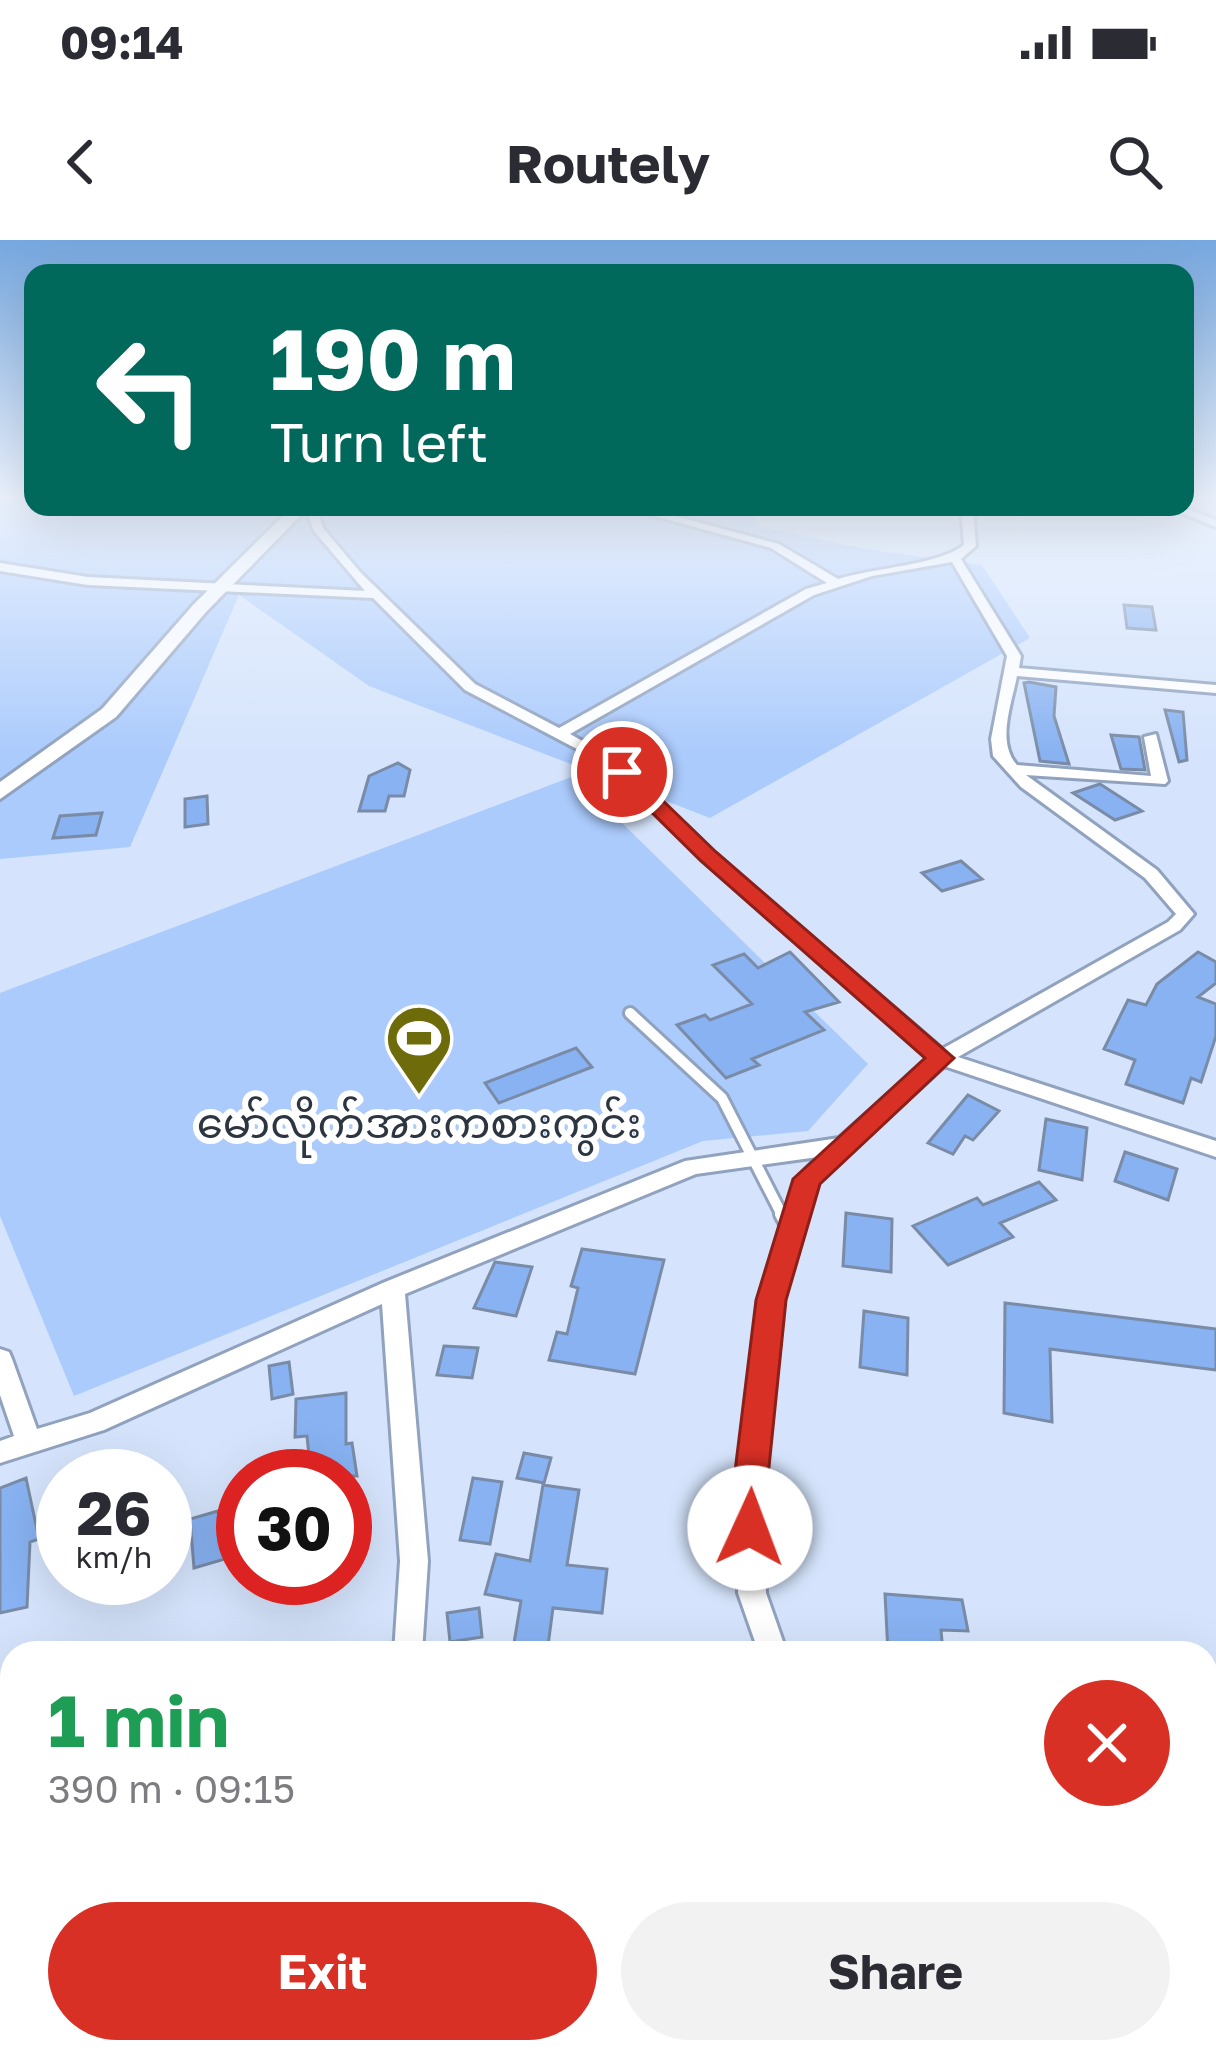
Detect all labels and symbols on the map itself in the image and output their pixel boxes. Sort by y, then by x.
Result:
pin [571,721,673,823]
sports icon: မော်လိုက်အားကစားကွင်း [384,1003,454,1097]
place label: မော်လိုက်အားကစားကွင်း [197,1096,641,1158]
speed limit sign: 30 [216,1449,372,1605]
position arrow [687,1465,813,1591]

